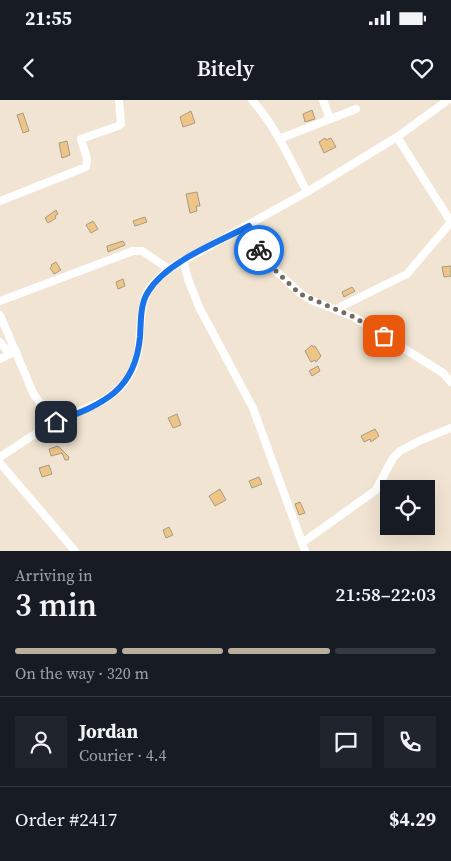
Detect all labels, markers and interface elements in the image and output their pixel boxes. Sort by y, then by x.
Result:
text: 21:55 [25,5,72,31]
text: Bitely [197,53,254,83]
icon: back [15,54,43,82]
icon: heart [408,54,436,82]
courier [234,225,284,275]
icon: bike [245,236,273,264]
pin [363,315,405,357]
icon: bag [370,322,398,350]
pin [35,401,77,443]
icon: home [42,408,70,436]
map controls [380,480,435,535]
button: locate [380,480,435,535]
text: Arriving in [15,564,93,586]
text: 21:58–22:03 [336,581,436,607]
text: 3 min [15,583,97,627]
text: On the way · 320 m [15,662,149,684]
button: person [15,716,67,768]
button: chat [320,716,372,768]
button: phone [384,716,436,768]
text: Jordan [79,718,138,744]
text: Courier · 4.4 [79,744,167,766]
text: Order #2417 [15,806,117,832]
text: $4.29 [389,806,436,832]

